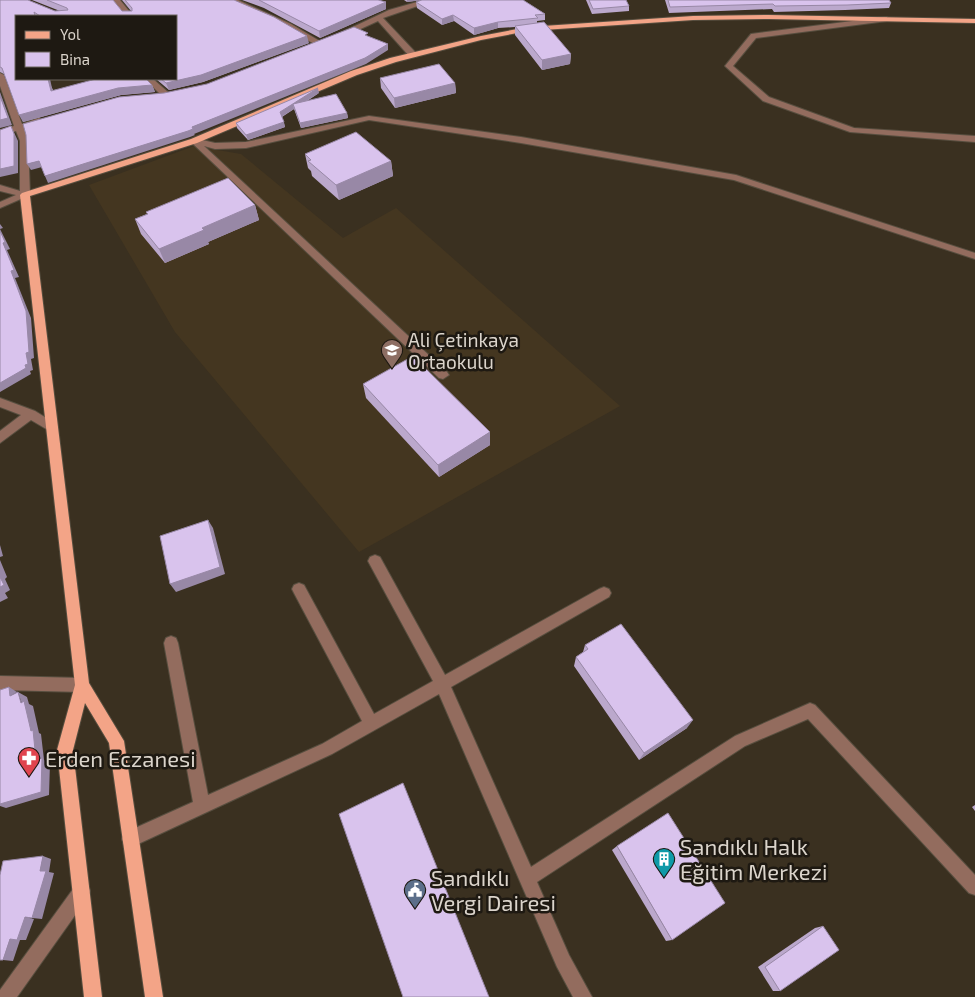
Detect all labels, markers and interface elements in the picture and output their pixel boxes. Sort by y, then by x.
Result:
legend [15,15,178,80]
text: Yol [60,25,81,43]
text: Bina [60,50,90,68]
place label: Ali Çetinkaya Ortaokulu [408,328,519,373]
school or university icon: Ali Çetinkaya Ortaokulu [380,338,404,369]
place label: Erden Eczanesi [45,745,196,771]
pharmacy icon: Erden Eczanesi [17,746,41,777]
place label: Sandıklı Halk Eğitim Merkezi [680,833,827,884]
building icon: Sandıklı Halk Eğitim Merkezi [652,847,676,878]
place label: Sandıklı Vergi Dairesi [431,864,556,915]
public building icon: Sandıklı Vergi Dairesi [403,878,427,909]

